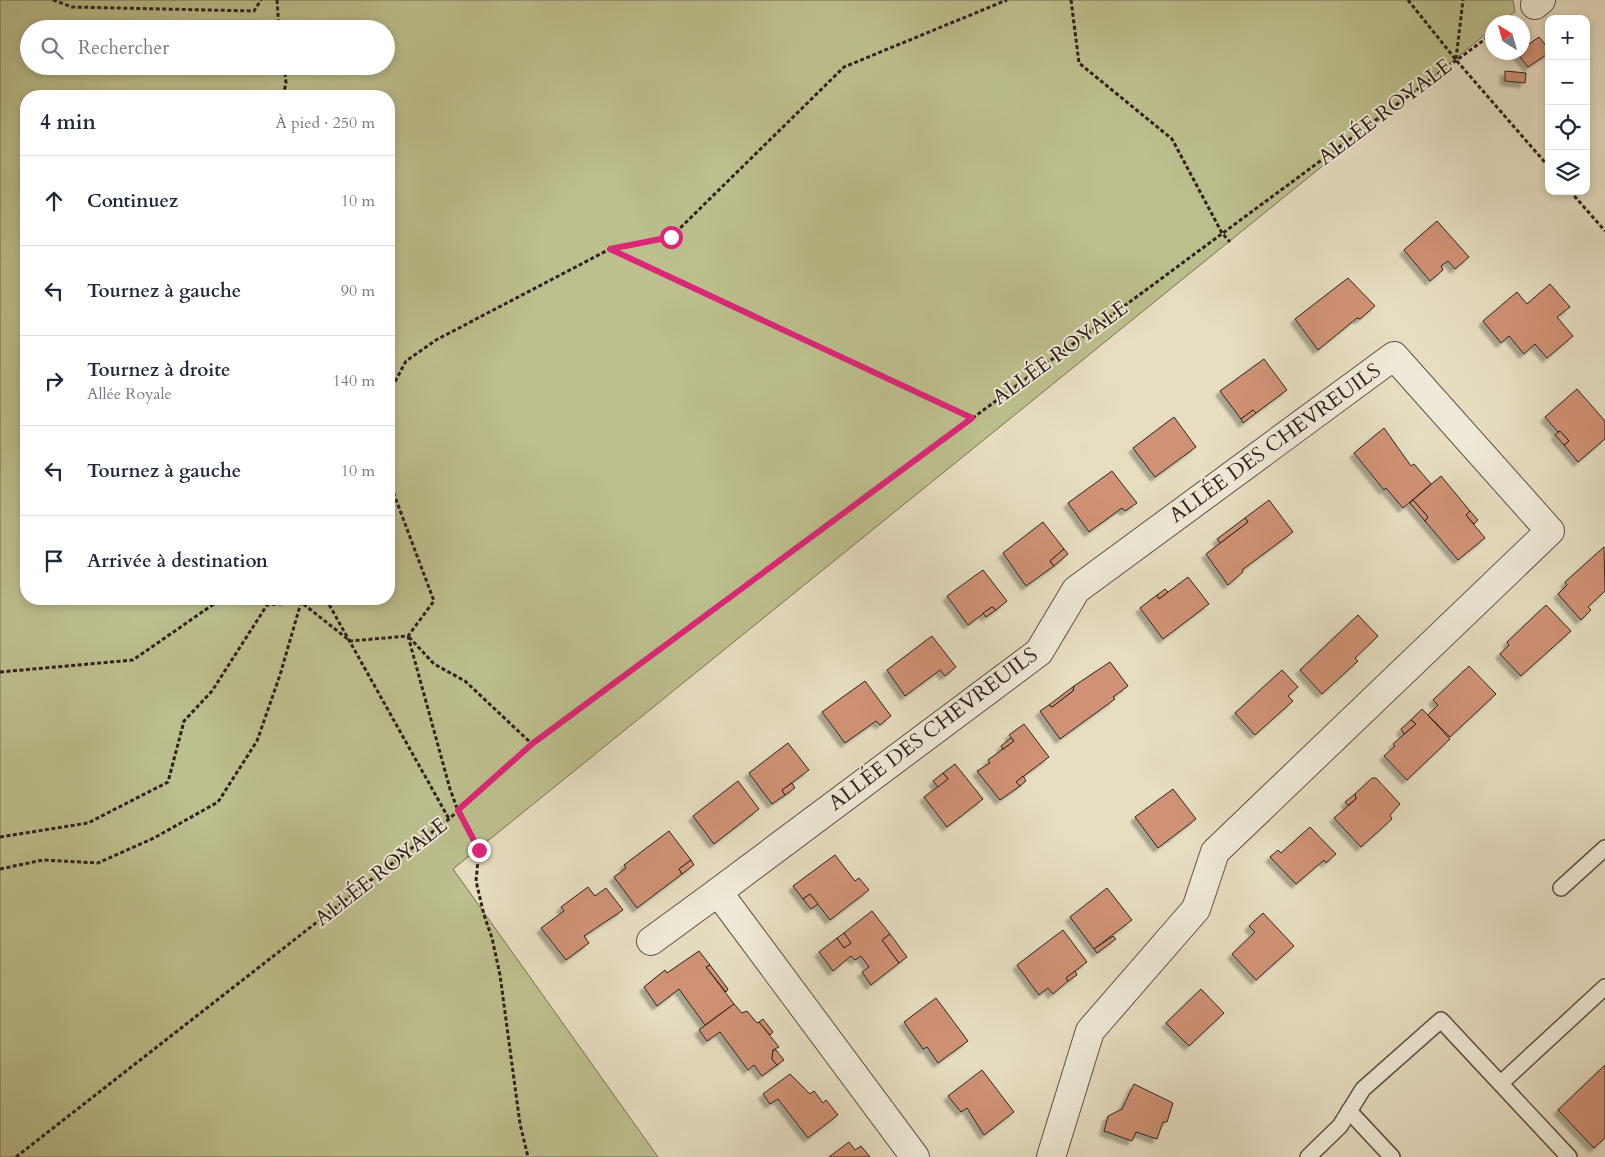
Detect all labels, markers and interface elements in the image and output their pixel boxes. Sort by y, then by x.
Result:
north arrow [1485,15,1530,60]
map controls [1545,15,1590,195]
button: + [1545,15,1590,60]
search box [20,20,395,75]
icon: search [38,34,66,62]
text: Rechercher [78,35,169,61]
street label: ALLÉE ROYALE [1312,52,1458,172]
button: − [1545,60,1590,105]
button: locate [1545,105,1590,150]
text: 4 min [40,108,96,137]
text: À pied · 250 m [275,112,375,134]
button: layers [1545,150,1590,195]
icon: ahead [40,187,68,215]
text: Continuez [87,188,178,214]
text: 10 m [341,190,375,212]
route start [660,226,683,249]
icon: left [40,277,68,305]
text: Tournez à gauche [87,278,241,304]
text: 90 m [341,280,375,302]
street label: ALLÉE ROYALE [986,294,1134,412]
street label: ALLÉE DES CHEVREUILS [1163,356,1387,530]
text: Tournez à droite [87,357,230,383]
icon: right [40,367,68,395]
text: 140 m [333,370,375,392]
text: Allée Royale [87,383,172,405]
icon: left [40,457,68,485]
text: Tournez à gauche [87,458,241,484]
text: 10 m [341,460,375,482]
icon: arrive [40,547,68,575]
text: Arrivée à destination [87,548,268,574]
street label: ALLÉE DES CHEVREUILS [822,641,1044,817]
street label: ALLÉE ROYALE [309,811,453,933]
route end [468,839,491,862]

